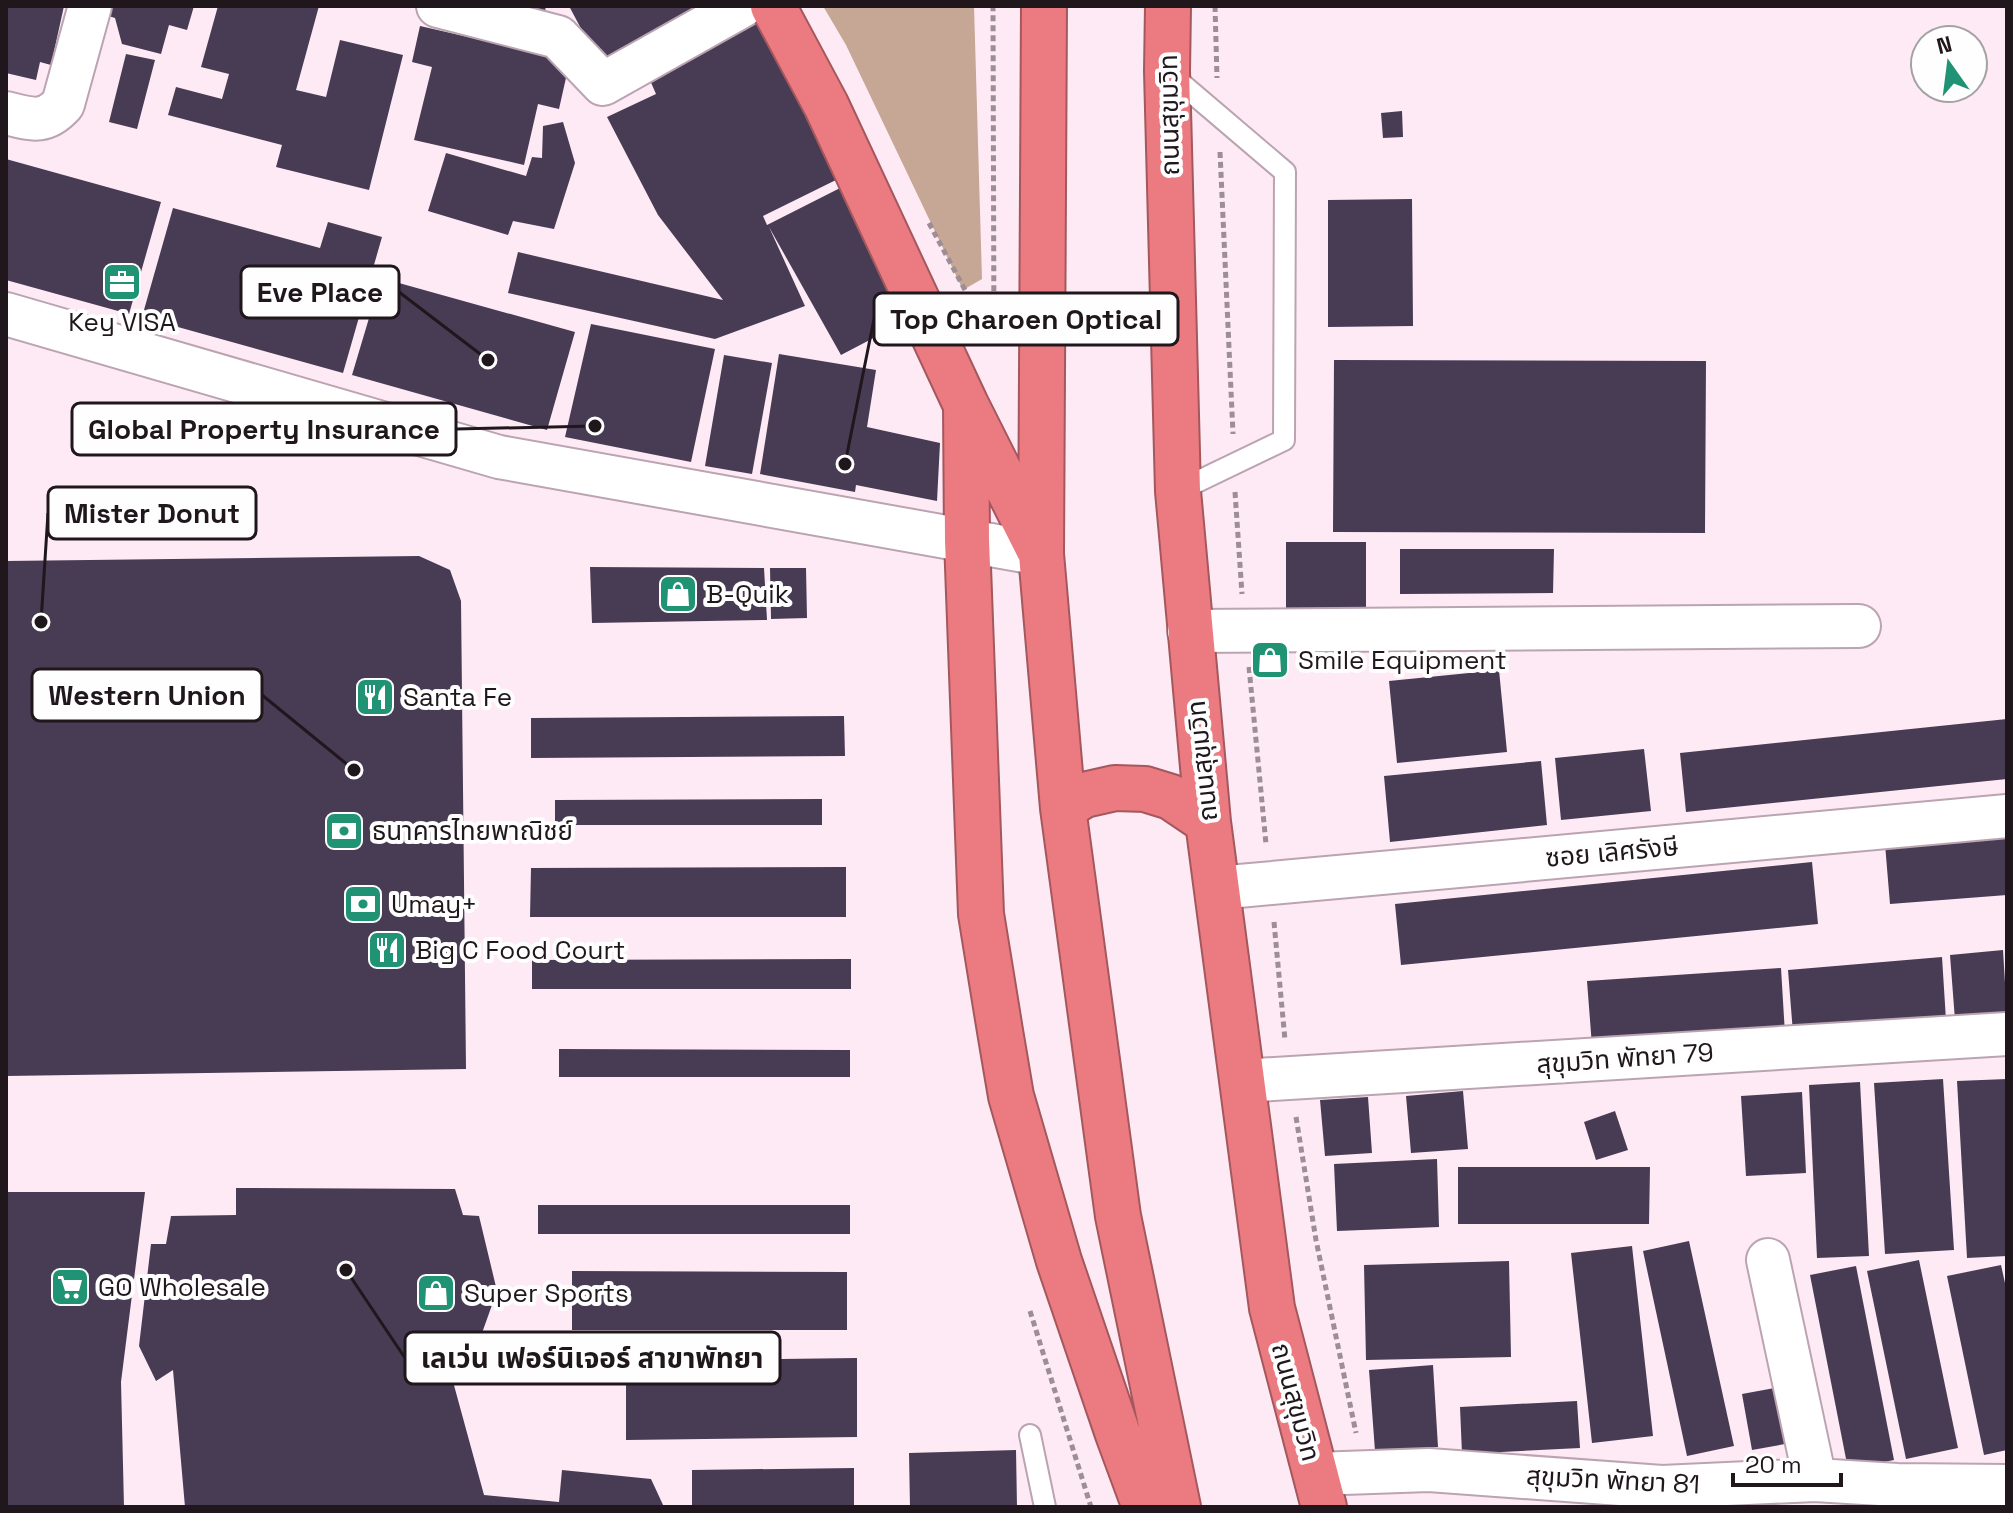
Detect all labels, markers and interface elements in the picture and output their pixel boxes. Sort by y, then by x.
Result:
north arrow [1909,24,1989,104]
text: N [1934,29,1955,60]
street label: ถนนสุขุมวิท [1151,54,1187,176]
office icon: Key VISA [101,261,143,303]
callout: Eve Place [241,266,399,318]
text: Eve Place [257,274,383,310]
callout: Top Charoen Optical [874,293,1178,345]
text: Top Charoen Optical [890,301,1162,337]
place label: Key VISA [68,305,176,339]
callout: Global Property Insurance [72,403,456,455]
text: Global Property Insurance [88,411,440,447]
callout: Mister Donut [48,487,256,539]
text: Mister Donut [64,495,240,531]
shop icon: B-Quik [657,573,699,615]
place label: B-Quik [706,577,789,611]
shop icon: Smile Equipment [1249,639,1291,681]
place label: Smile Equipment [1298,643,1507,677]
callout: Western Union [32,669,262,721]
restaurant icon: Santa Fe [354,676,396,718]
text: Western Union [48,677,246,713]
place label: Santa Fe [403,680,512,714]
street label: ถนนสุขุมวิท [1179,699,1225,823]
bank icon: ธนาคารไทยพาณิชย์ [323,810,365,852]
place label: ธนาคารไทยพาณิชย์ [372,814,573,848]
street label: ซอย เลิศรังษี [1544,829,1680,875]
bank icon: Umay+ [342,883,384,925]
place label: Umay+ [391,887,477,921]
restaurant icon: Big C Food Court [366,929,408,971]
place label: Big C Food Court [415,933,625,967]
street label: สุขุมวิท พัทยา 79 [1535,1035,1715,1081]
supermarket icon: GO Wholesale [49,1266,91,1308]
place label: GO Wholesale [98,1270,266,1304]
shop icon: Super Sports [415,1272,457,1314]
place label: Super Sports [464,1276,629,1310]
callout: เลเว่น เฟอร์นิเจอร์ สาขาพัทยา [405,1332,780,1384]
street label: ถนนสุขุมวิท [1264,1339,1328,1465]
text: เลเว่น เฟอร์นิเจอร์ สาขาพัทยา [421,1340,763,1376]
scale bar [1733,1437,1841,1487]
text: 20 m [1745,1449,1802,1480]
street label: สุขุมวิท พัทยา 81 [1525,1458,1701,1502]

